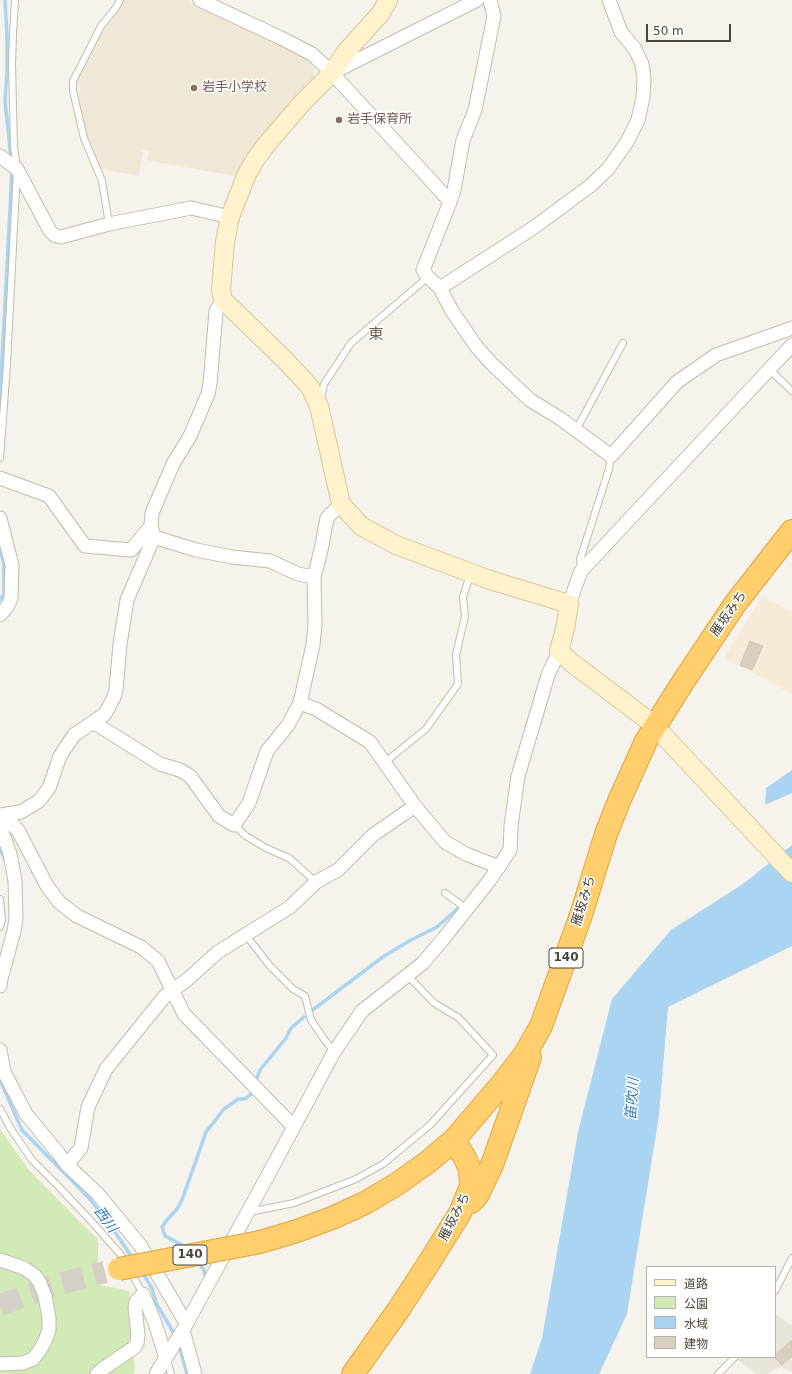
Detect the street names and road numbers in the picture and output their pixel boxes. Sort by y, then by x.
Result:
street label: 雁坂みち [708,588,750,640]
street label: 雁坂みち [569,874,599,928]
road number: 140 [549,948,583,968]
street label: 雁坂みち [436,1190,474,1244]
road number: 140 [173,1245,207,1265]

